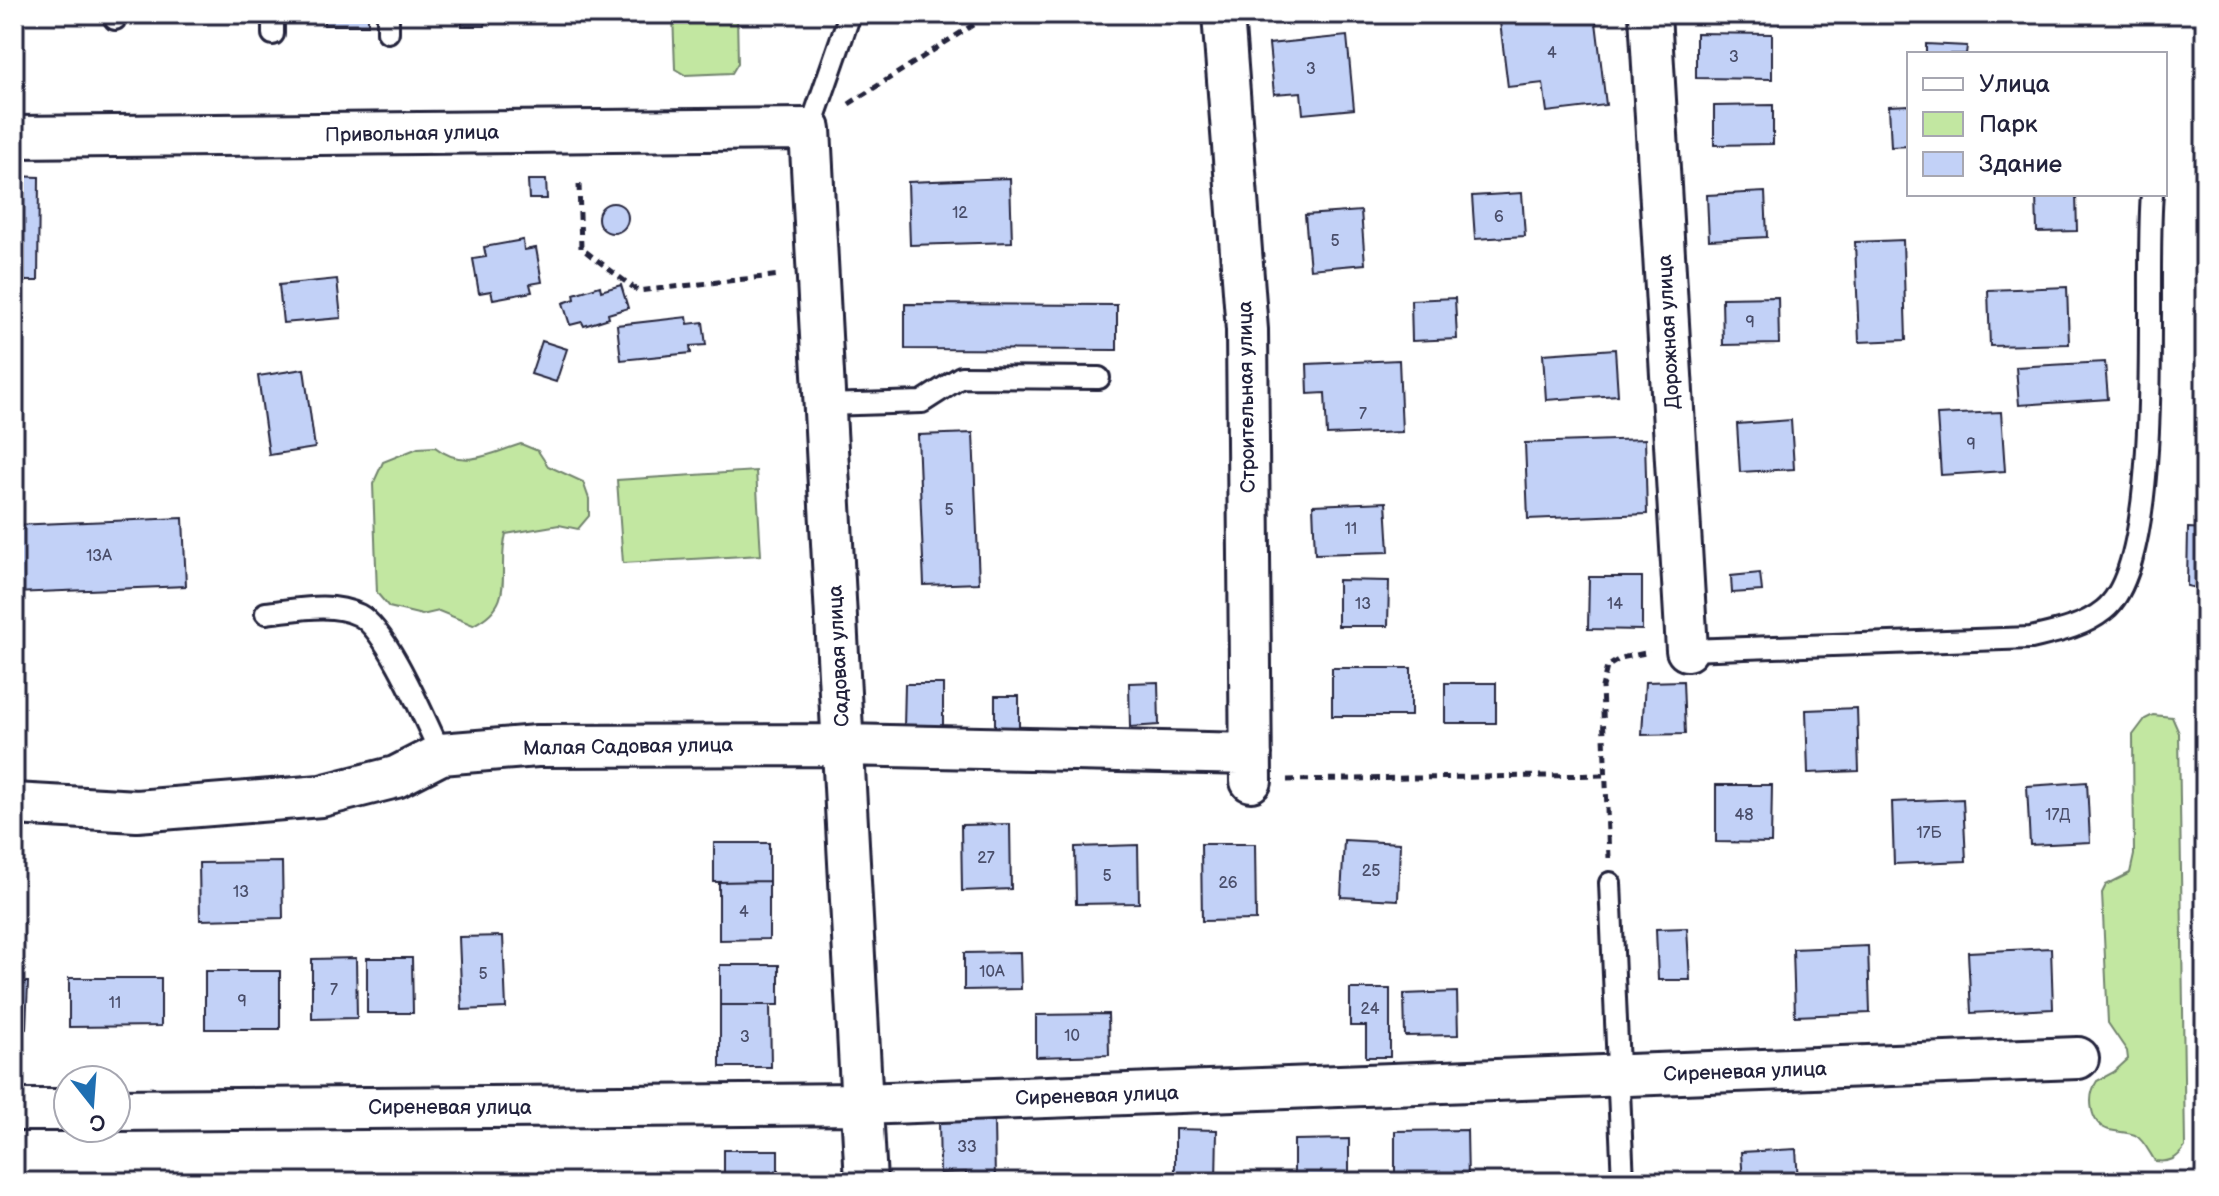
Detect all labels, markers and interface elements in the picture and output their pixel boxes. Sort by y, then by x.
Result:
house number: 4 [1547,44,1557,63]
house number: 3 [1729,48,1739,67]
legend [1907,52,2167,196]
house number: 3 [1306,60,1316,79]
text: Улица [1979,70,2050,99]
text: Парк [1979,110,2038,139]
street label: Привольная улица [325,120,500,148]
text: Здание [1979,150,2062,179]
house number: 12 [952,204,968,223]
house number: 6 [1494,208,1504,227]
house number: 5 [1330,232,1340,251]
street label: Дорожная улица [1653,254,1685,410]
street label: Строительная улица [1233,300,1261,493]
house number: 9 [1745,313,1755,332]
house number: 7 [1359,405,1367,424]
house number: 9 [1966,435,1976,454]
house number: 5 [944,501,954,520]
house number: 11 [1345,520,1357,539]
house number: 13А [86,547,112,566]
street label: Садовая улица [823,584,855,728]
house number: 13 [1355,595,1371,614]
house number: 14 [1607,595,1623,614]
street label: Малая Садовая улица [523,733,734,761]
house number: 48 [1734,806,1754,825]
house number: 17Д [2045,806,2071,825]
house number: 17Б [1916,824,1942,843]
house number: 27 [977,849,995,868]
house number: 25 [1362,862,1380,881]
house number: 5 [1102,867,1112,886]
house number: 26 [1218,874,1238,893]
house number: 13 [233,883,249,902]
house number: 4 [739,903,749,922]
house number: 10А [979,963,1005,982]
house number: 5 [478,965,488,984]
house number: 7 [330,981,338,1000]
house number: 9 [237,992,247,1011]
house number: 11 [109,994,121,1013]
house number: 24 [1361,1000,1380,1019]
house number: 10 [1064,1027,1080,1046]
house number: 3 [740,1028,750,1047]
street label: Сиреневая улица [1663,1057,1827,1087]
north arrow [52,1064,132,1144]
street label: Сиреневая улица [1015,1081,1179,1111]
street label: Сиреневая улица [368,1096,532,1120]
text: С [86,1107,109,1137]
house number: 33 [957,1138,977,1157]

